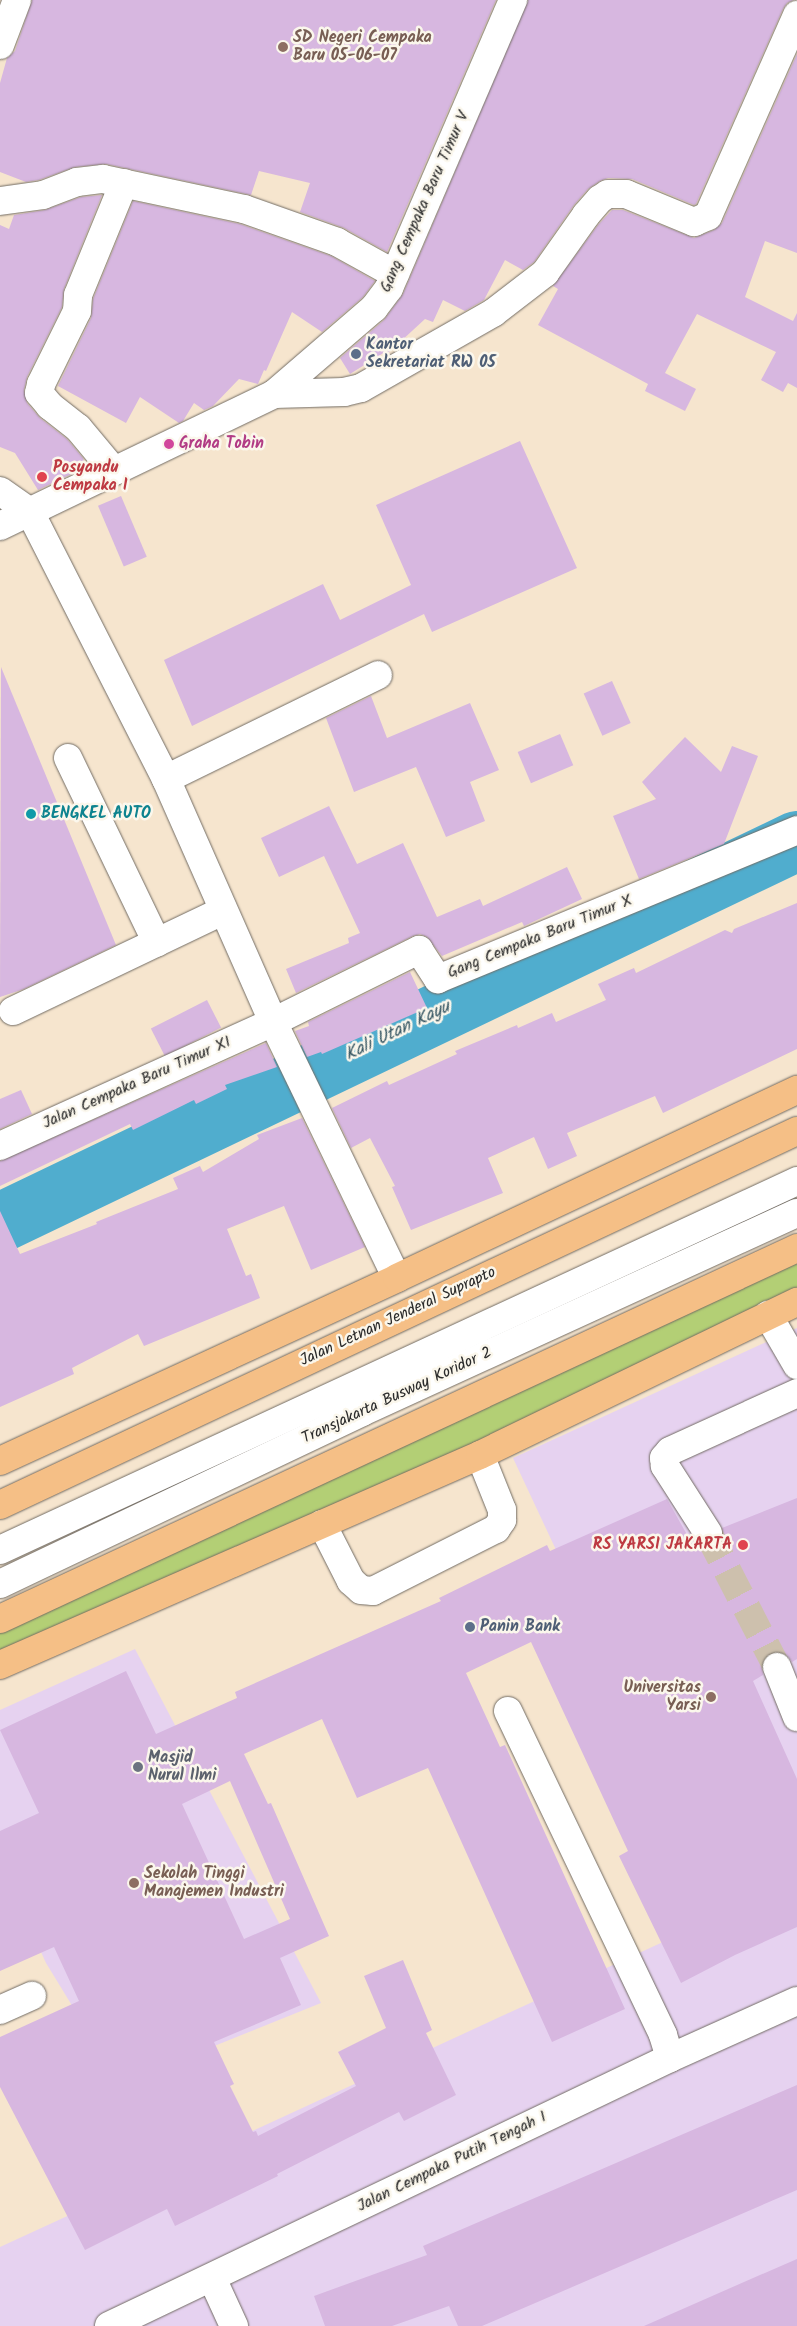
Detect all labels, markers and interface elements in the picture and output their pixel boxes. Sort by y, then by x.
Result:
place label: SD Negeri Cempaka Baru 05-06-07 [293,28,432,66]
marker: SD Negeri Cempaka Baru 05-06-07 [277,41,289,53]
street label: Gang Cempaka Baru Timur V [376,109,474,295]
place label: Kantor Sekretariat RW 05 [366,335,496,373]
marker: Kantor Sekretariat RW 05 [350,348,362,360]
place label: Graha Tobin [179,434,264,454]
marker: Graha Tobin [163,438,175,450]
place label: Posyandu Cempaka I [53,458,128,496]
marker: Posyandu Cempaka I [35,470,49,484]
place label: BENGKEL AUTO [41,804,151,824]
marker: BENGKEL AUTO [25,808,37,820]
street label: Gang Cempaka Baru Timur X [445,891,635,983]
water label: Kali Utan Kayu [342,997,454,1067]
street label: Jalan Cempaka Baru Timur XI [40,1033,234,1133]
street label: Jalan Letnan Jenderal Suprapto [297,1263,499,1371]
street label: Transjakarta Busway Koridor 2 [299,1343,495,1449]
place label: RS YARSI JAKARTA [593,1535,732,1555]
marker: RS YARSI JAKARTA [736,1538,750,1552]
place label: Panin Bank [480,1617,560,1637]
marker: Panin Bank [464,1621,476,1633]
place label: Universitas Yarsi [624,1678,701,1716]
marker: Universitas Yarsi [705,1691,717,1703]
place label: Masjid Nurul Ilmi [148,1748,216,1786]
marker: Masjid Nurul Ilmi [132,1761,144,1773]
place label: Sekolah Tinggi Manajemen Industri [144,1864,284,1902]
marker: Sekolah Tinggi Manajemen Industri [128,1877,140,1889]
street label: Jalan Cempaka Putih Tengah I [354,2108,550,2216]

